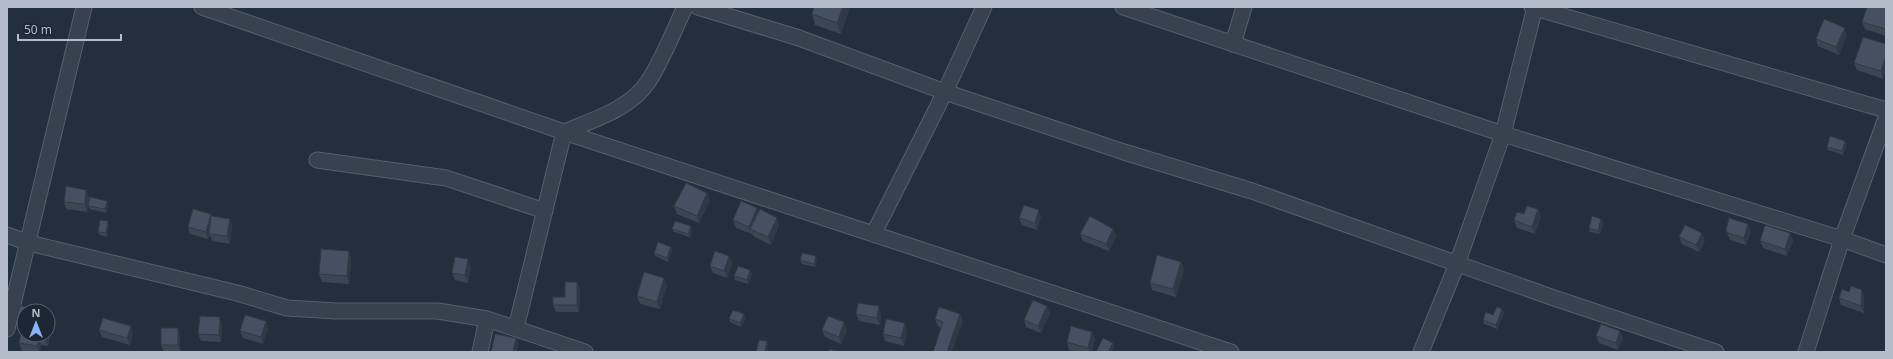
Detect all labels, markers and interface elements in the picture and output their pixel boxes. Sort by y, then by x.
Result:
scale bar [18,16,121,42]
text: 50 m [24,21,52,38]
north arrow [16,303,56,343]
text: N [32,305,40,320]

